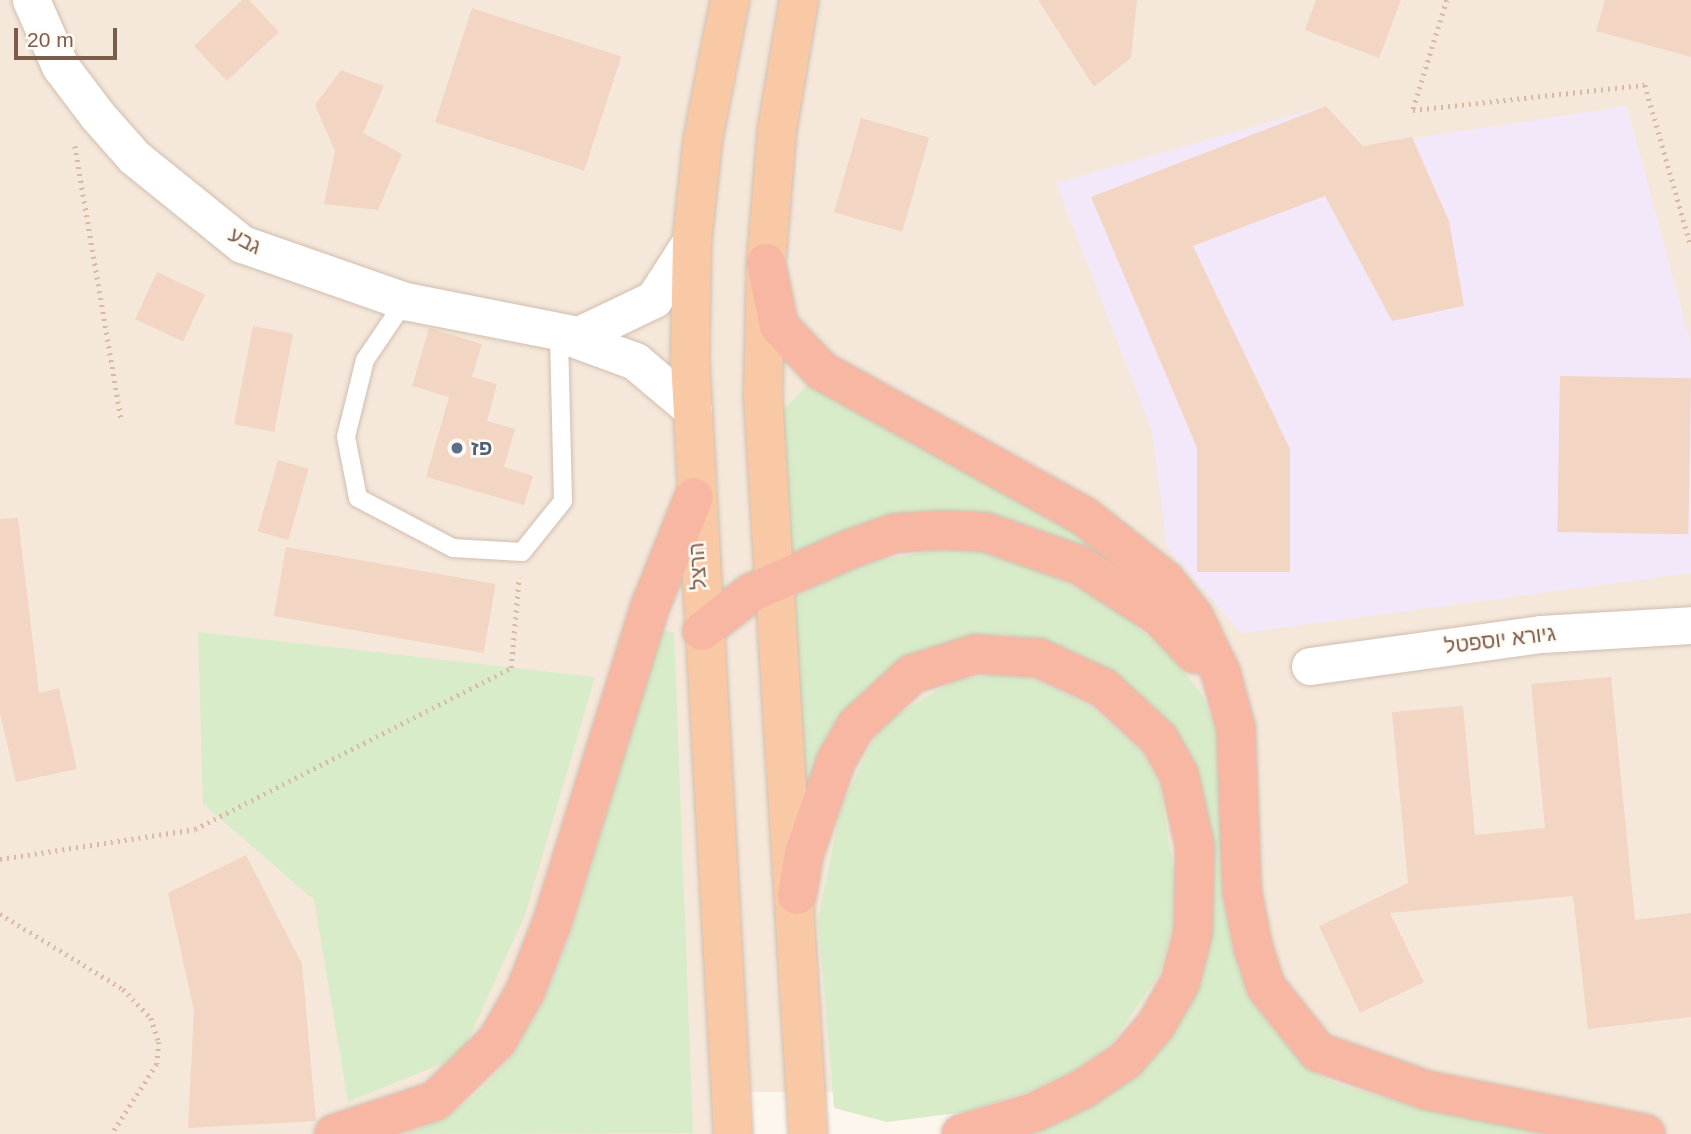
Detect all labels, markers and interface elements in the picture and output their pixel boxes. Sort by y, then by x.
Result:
scale bar [18,14,121,58]
text: 20 m [27,28,74,51]
street label: גבע [224,222,266,260]
place label: פז [471,435,492,461]
marker: פז [449,440,465,456]
street label: הרצל [684,542,712,590]
street label: גיורא יוספטל [1443,621,1557,659]

